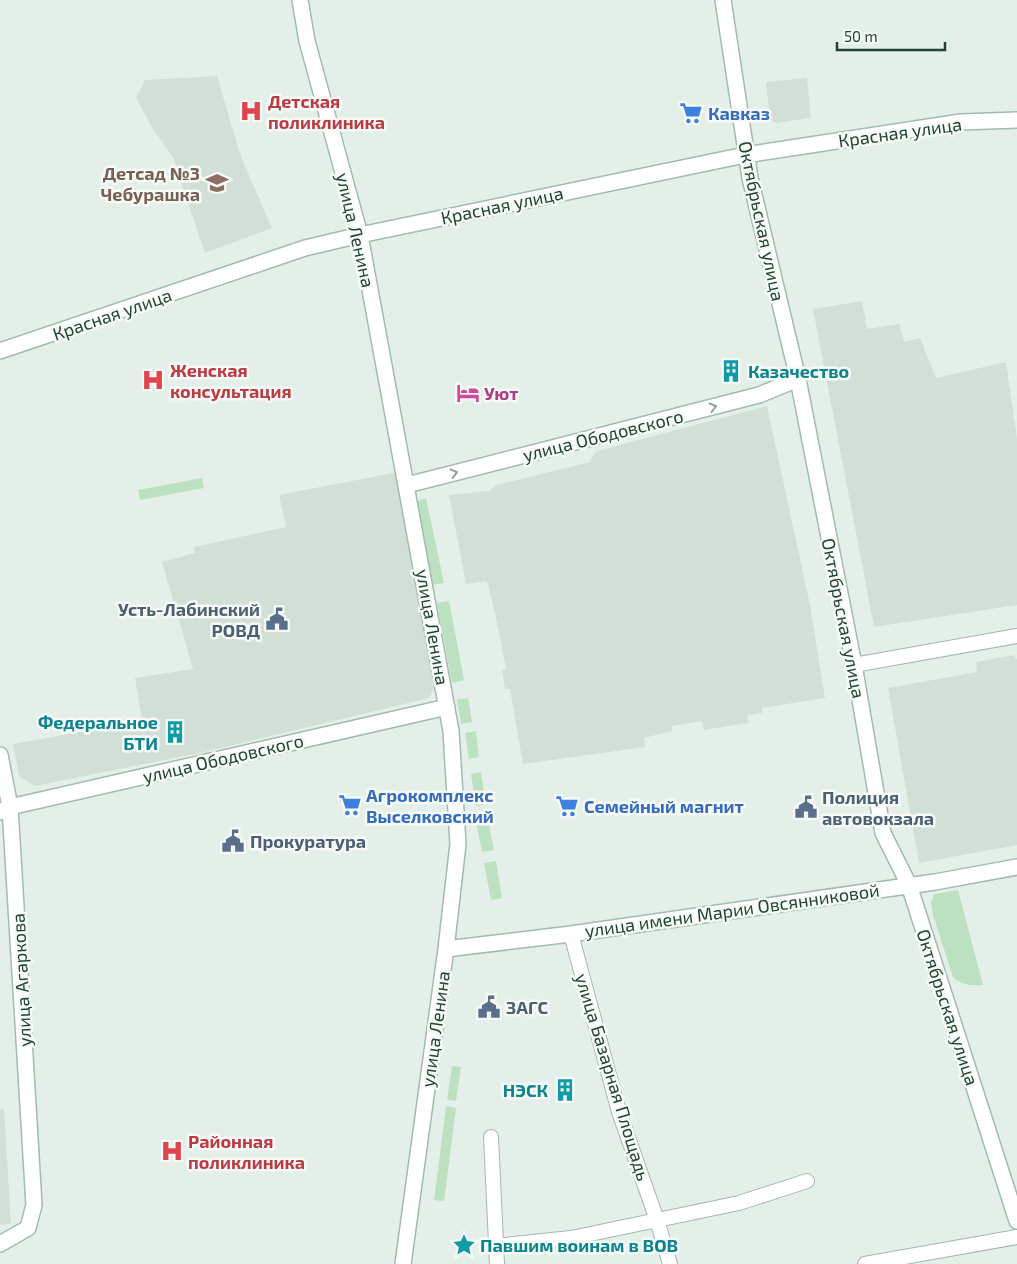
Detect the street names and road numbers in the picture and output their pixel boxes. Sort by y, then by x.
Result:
street label: Красная улица [837,112,963,152]
street label: Октябрьская улица [734,139,790,303]
street label: улица Ленина [332,170,380,290]
street label: Красная улица [439,181,565,229]
street label: Красная улица [50,283,174,345]
street label: улица Ободовского [521,404,685,466]
street label: Октябрьская улица [818,536,870,700]
street label: улица Ленина [412,567,454,687]
street label: улица Ободовского [140,729,306,787]
street label: улица имени Марии Овсянниковой [583,878,881,942]
street label: улица Агаркова [7,913,35,1047]
street label: Октябрьская улица [912,926,984,1088]
street label: улица Ленина [416,969,454,1089]
street label: улица Базарная Площадь [571,971,655,1183]

